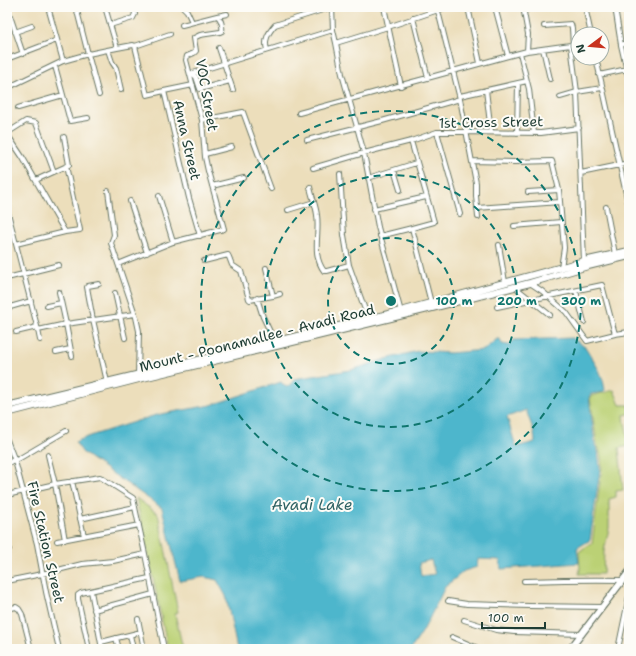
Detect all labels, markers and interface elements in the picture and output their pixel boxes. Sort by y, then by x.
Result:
north arrow [570,26,610,66]
text: N [572,42,589,55]
street label: VOC Street [192,57,222,133]
street label: Anna Street [169,98,205,182]
street label: 1st Cross Street [439,112,543,132]
text: 100 m [436,293,473,309]
text: 200 m [497,293,537,309]
text: 300 m [561,293,601,309]
centre of rings [384,294,398,308]
street label: Mount - Poonamallee - Avadi Road [137,300,377,376]
street label: Fire Station Street [23,479,69,605]
water label: Avadi Lake [272,495,352,515]
scale bar [482,604,545,630]
text: 100 m [488,610,524,626]

